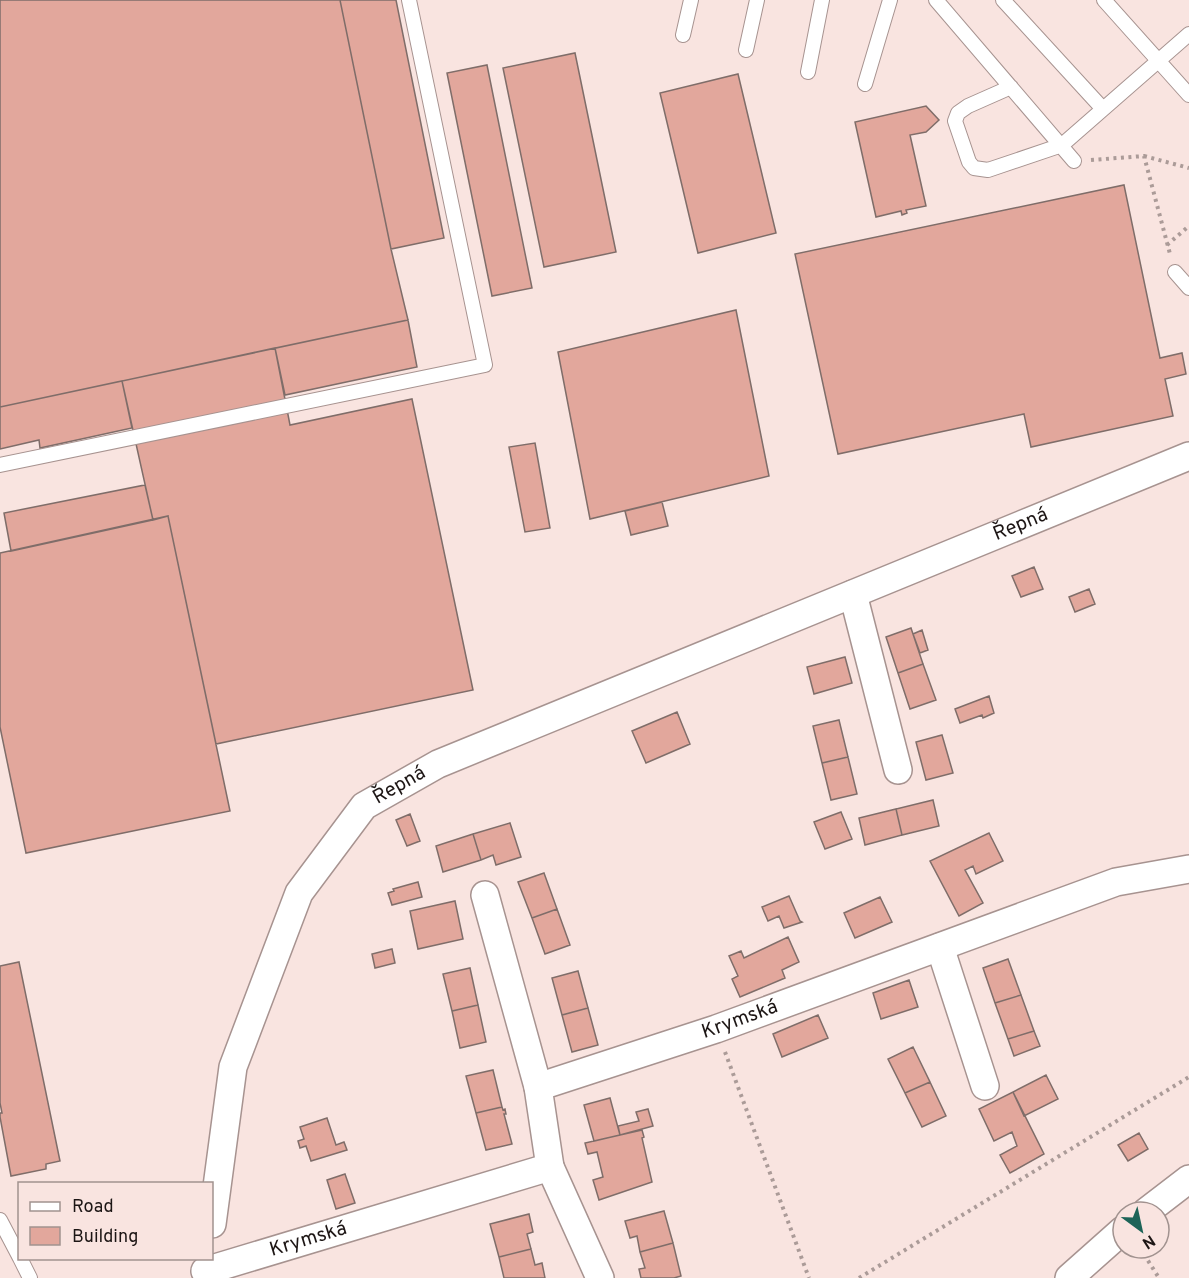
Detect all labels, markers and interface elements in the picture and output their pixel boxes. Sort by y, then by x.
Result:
street label: Řepná [989,502,1052,548]
street label: Řepná [367,760,431,811]
street label: Krymská [699,994,782,1046]
legend [18,1182,213,1260]
text: Road [72,1196,114,1219]
north arrow [1111,1200,1171,1260]
street label: Krymská [267,1216,350,1264]
text: Building [72,1226,138,1249]
text: N [1138,1229,1158,1252]

